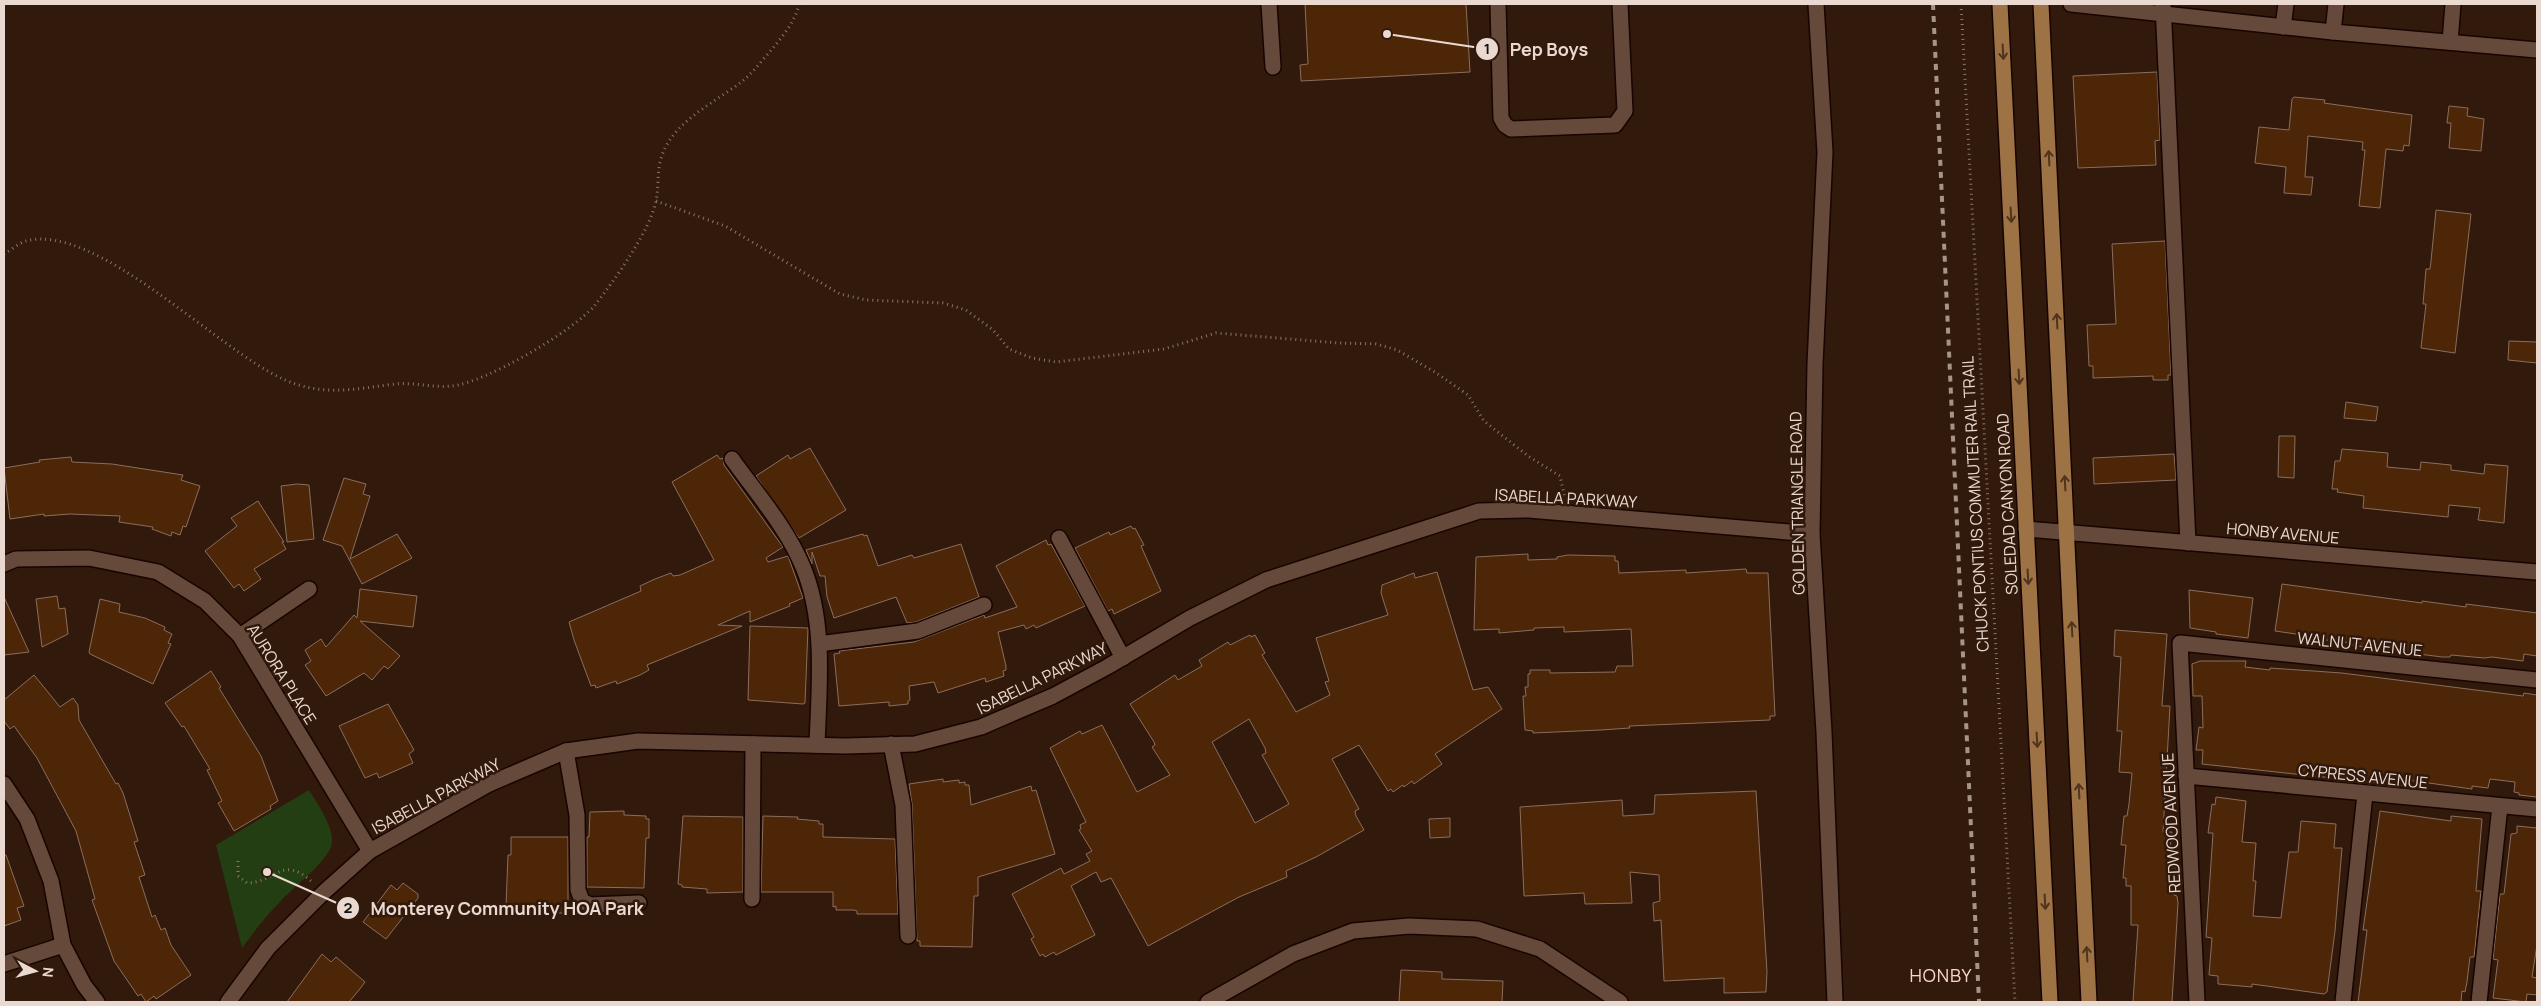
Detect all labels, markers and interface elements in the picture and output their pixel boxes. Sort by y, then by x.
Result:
callout: Pep Boys [1474,33,1598,66]
text: Pep Boys [1510,37,1589,61]
text: 1 [1484,38,1490,59]
one-way arrow [1998,44,2007,60]
one-way arrow [2044,151,2053,167]
one-way arrow [2006,206,2015,222]
one-way arrow [2052,313,2061,329]
street label: CHUCK PONTIUS COMMUTER RAIL TRAIL [1956,356,1994,652]
one-way arrow [2014,369,2023,385]
street label: GOLDEN TRIANGLE ROAD [1784,411,1810,595]
street label: SOLEDAD CANYON ROAD [1991,412,2023,595]
one-way arrow [2060,475,2069,491]
street label: ISABELLA PARKWAY [1494,483,1638,513]
street label: HONBY AVENUE [2226,517,2340,549]
one-way arrow [2024,569,2033,585]
street label: AURORA PLACE [242,620,322,728]
one-way arrow [2067,621,2076,637]
street label: WALNUT AVENUE [2296,626,2424,662]
street label: ISABELLA PARKWAY [973,637,1111,719]
one-way arrow [2032,731,2041,747]
street label: REDWOOD AVENUE [2156,752,2186,894]
street label: ISABELLA PARKWAY [368,753,504,839]
street label: CYPRESS AVENUE [2297,758,2429,794]
one-way arrow [2075,784,2084,800]
callout: Monterey Community HOA Park [335,892,653,925]
one-way arrow [2041,894,2050,910]
text: Monterey Community HOA Park [370,896,645,920]
text: 2 [344,897,353,918]
north arrow [10,946,60,996]
one-way arrow [2083,946,2092,962]
district label: HONBY [1909,963,1973,987]
text: N [38,966,58,978]

